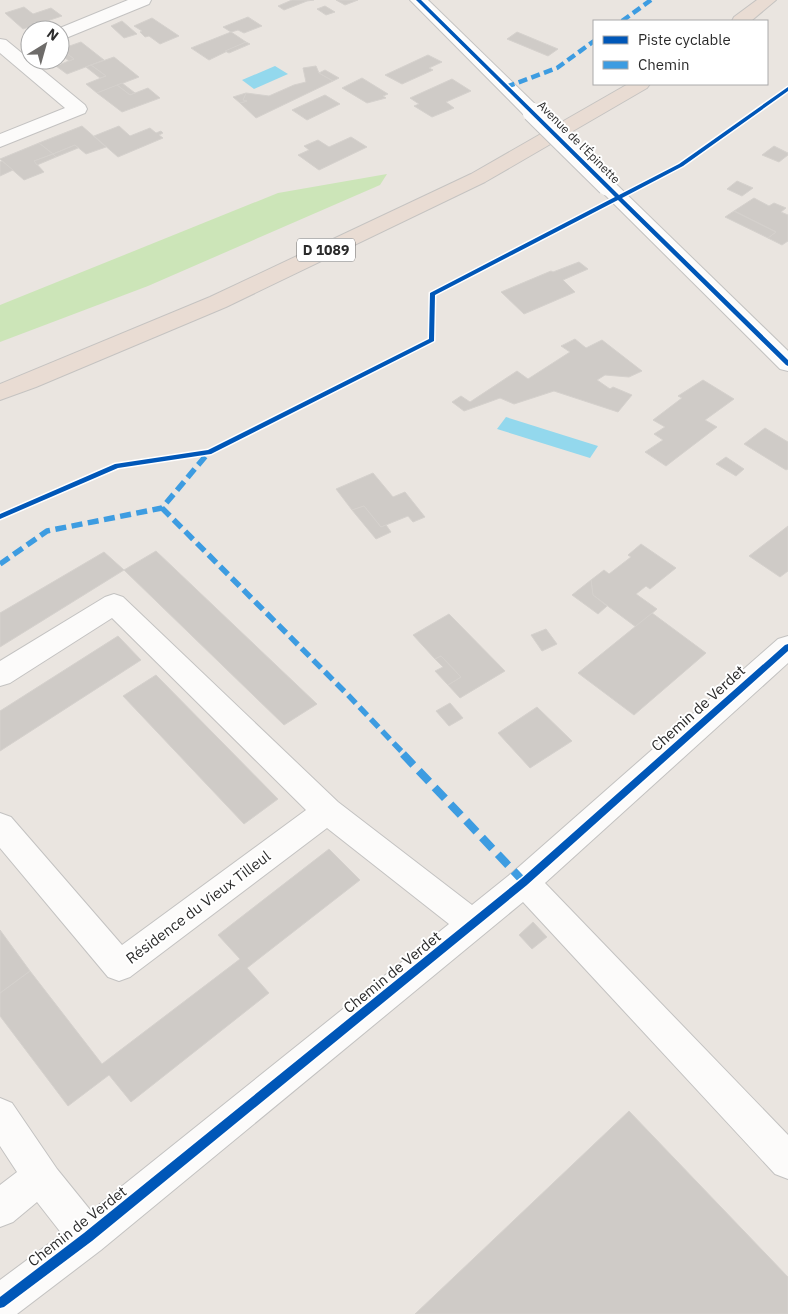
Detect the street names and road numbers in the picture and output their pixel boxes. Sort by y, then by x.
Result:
street label: Avenue de l'Épinette [535,98,624,187]
road number: D 1089 [297,238,355,262]
street label: Chemin de Verdet [647,661,749,755]
street label: Résidence du Vieux Tilleul [122,846,274,968]
street label: Chemin de Verdet [339,927,445,1017]
street label: Chemin de Verdet [24,1182,130,1270]

